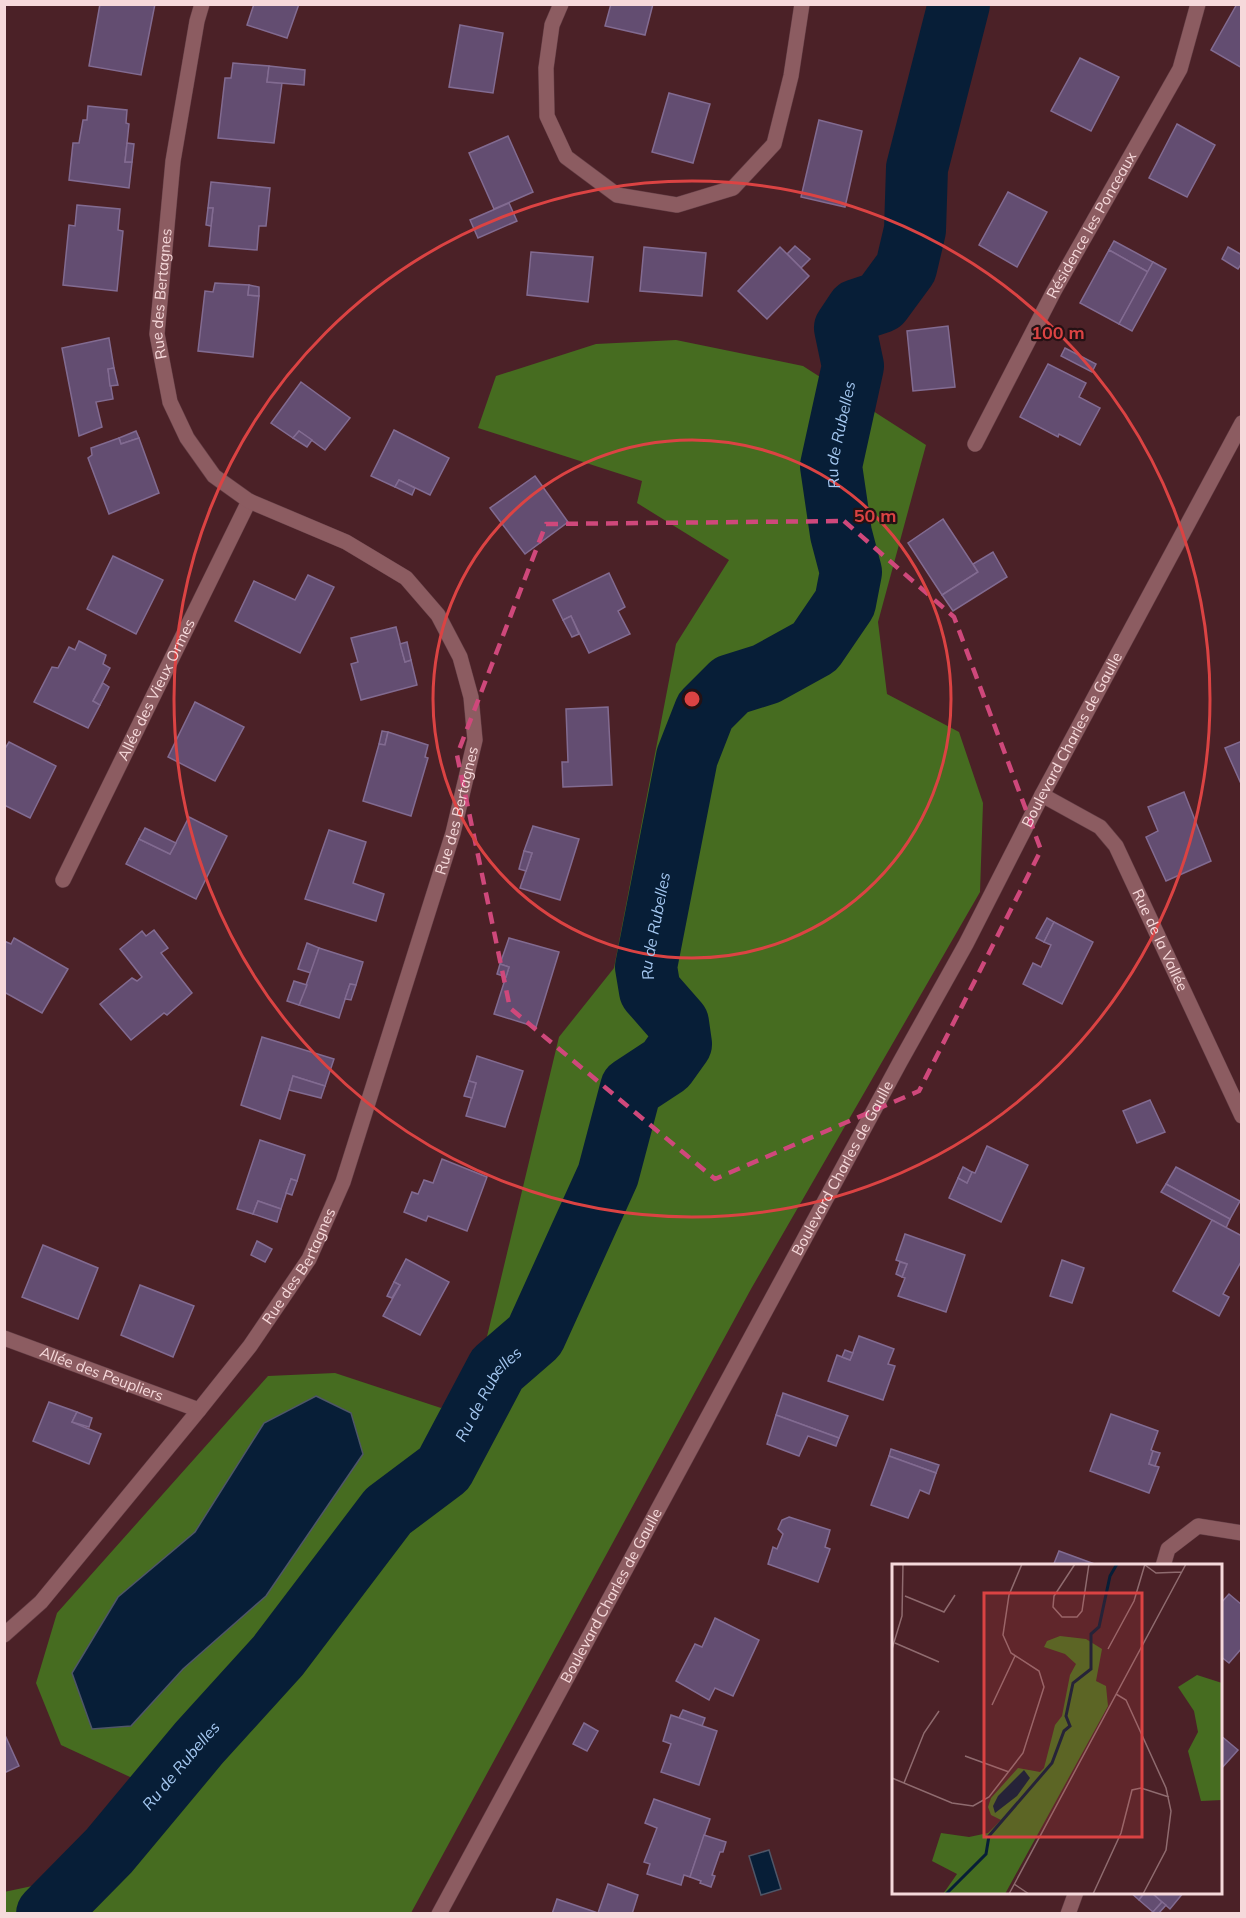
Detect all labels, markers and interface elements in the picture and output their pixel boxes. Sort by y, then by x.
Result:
street label: Résidence les Ponceaux [1042,148,1140,301]
street label: Rue des Bertagnes [147,227,176,361]
text: 100 m [1031,321,1085,344]
water label: Ru de Rubelles [821,379,859,490]
text: 50 m [854,504,896,527]
street label: Allée des Vieux Ormes [113,615,199,764]
street label: Boulevard Charles de Gaulle [1017,649,1126,830]
centre of rings [682,689,702,709]
street label: Rue des Bertagnes [431,745,482,877]
water label: Ru de Rubelles [636,870,674,982]
street label: Rue de la Vallée [1128,886,1192,994]
street label: Boulevard Charles de Gaulle [787,1077,897,1259]
street label: Rue des Bertagnes [257,1205,339,1328]
street label: Allée des Peupliers [37,1342,166,1405]
water label: Ru de Rubelles [450,1342,526,1445]
street label: Boulevard Charles de Gaulle [556,1505,666,1686]
inset map [892,1564,1222,1894]
water label: Ru de Rubelles [138,1717,224,1814]

